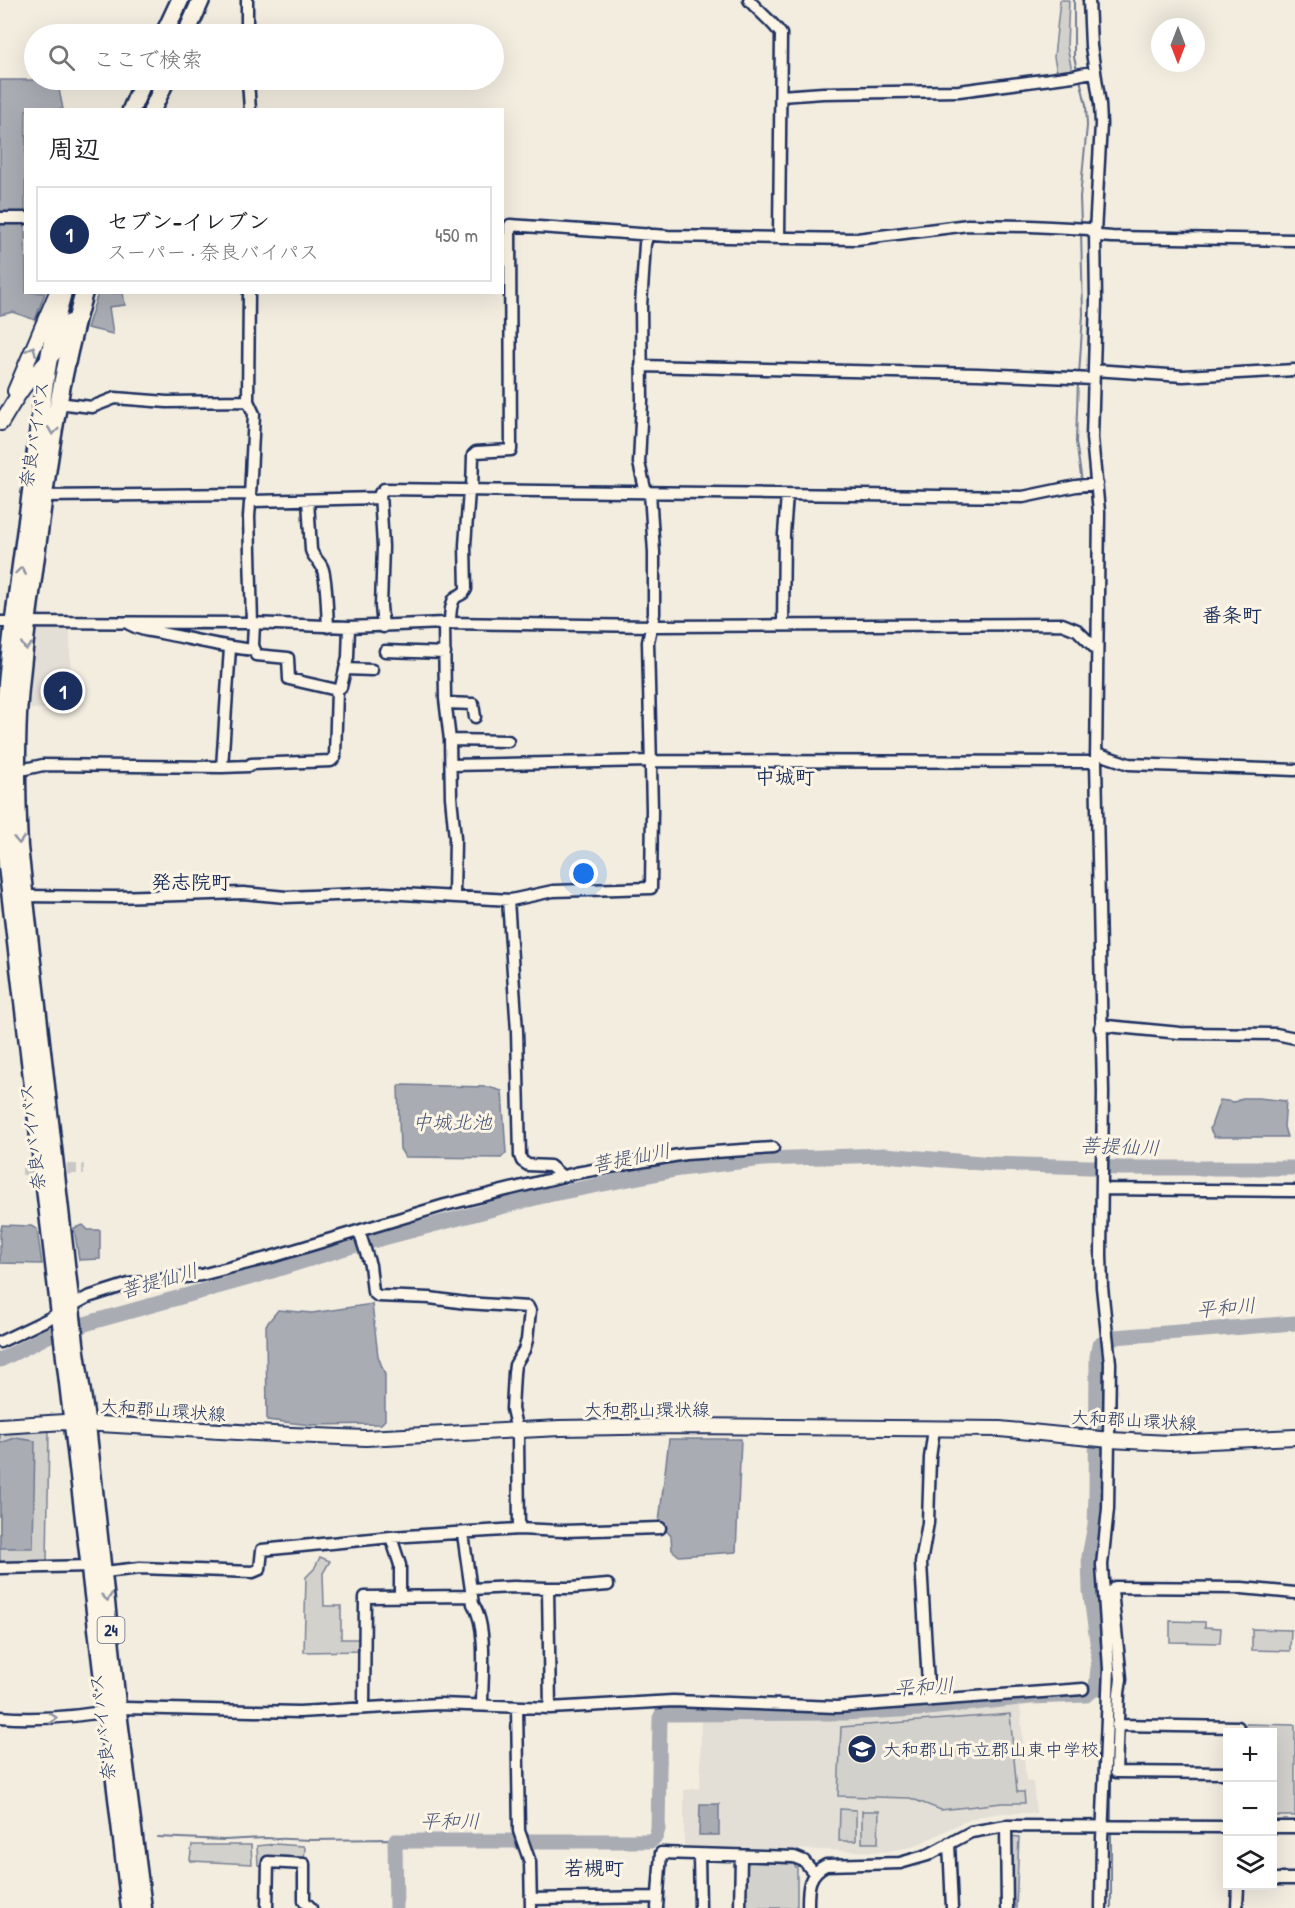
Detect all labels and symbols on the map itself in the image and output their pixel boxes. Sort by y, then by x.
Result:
north arrow [1151,18,1205,72]
one-way arrow [25,346,37,357]
street label: 奈良バイパス [13,379,55,489]
one-way arrow [47,427,59,436]
one-way arrow [14,566,26,575]
district label: 番条町 [1202,601,1262,628]
one-way arrow [20,641,32,650]
pin: 1 [44,668,82,714]
district label: 中城町 [755,763,815,790]
one-way arrow [12,836,25,845]
your location [569,859,598,888]
district label: 発志院町 [151,868,231,895]
street label: 奈良バイパス [13,1082,51,1192]
water label: 中城北池 [412,1108,493,1135]
water label: 菩提仙川 [1080,1131,1160,1161]
water label: 菩提仙川 [589,1136,673,1178]
water label: 菩提仙川 [117,1256,201,1304]
water label: 平和川 [1195,1291,1257,1323]
street label: 大和郡山環状線 [99,1393,227,1427]
street label: 大和郡山環状線 [584,1397,710,1422]
street label: 大和郡山環状線 [1070,1404,1198,1436]
one-way arrow [100,1593,113,1602]
road number: 24 [98,1617,124,1643]
water label: 平和川 [893,1670,955,1702]
street label: 奈良バイパス [83,1672,121,1782]
one-way arrow [49,1712,58,1725]
school or university icon: 大和郡山市立郡山東中学校 [846,1733,878,1765]
place label: 大和郡山市立郡山東中学校 [883,1737,1099,1762]
water label: 平和川 [420,1807,480,1834]
district label: 若槻町 [564,1854,624,1881]

